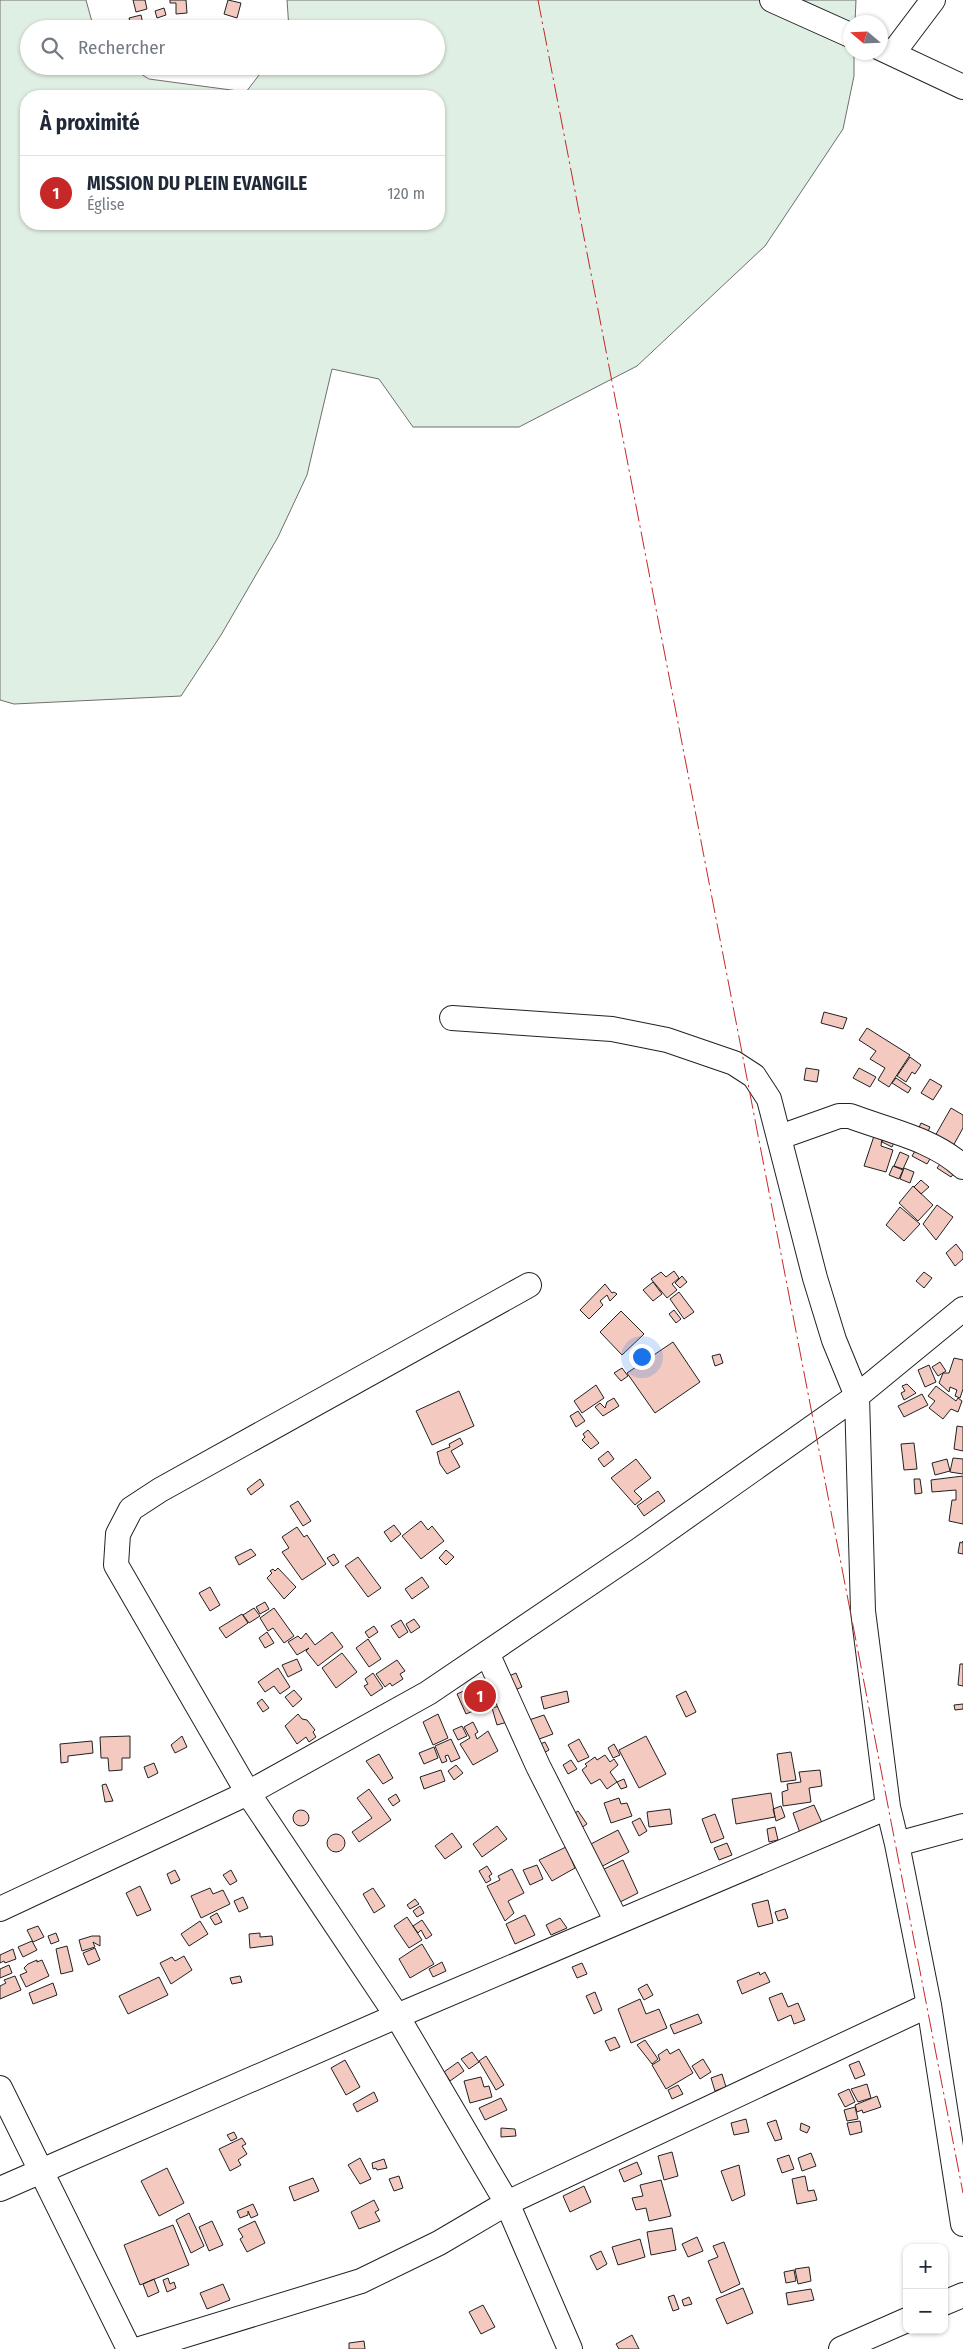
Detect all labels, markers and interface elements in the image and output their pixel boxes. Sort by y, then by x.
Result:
north arrow [843,15,888,60]
search box [20,20,445,75]
icon: search [38,34,66,62]
text: Rechercher [78,36,165,59]
text: À proximité [40,110,140,136]
text: MISSION DU PLEIN EVANGILE [87,172,307,195]
text: 1 [53,184,59,203]
text: 120 m [387,184,425,203]
text: Église [87,195,125,214]
your location [629,1344,655,1370]
pin: 1 [464,1677,496,1715]
map controls [903,2244,948,2334]
button: + [903,2244,948,2289]
button: − [903,2289,948,2334]

